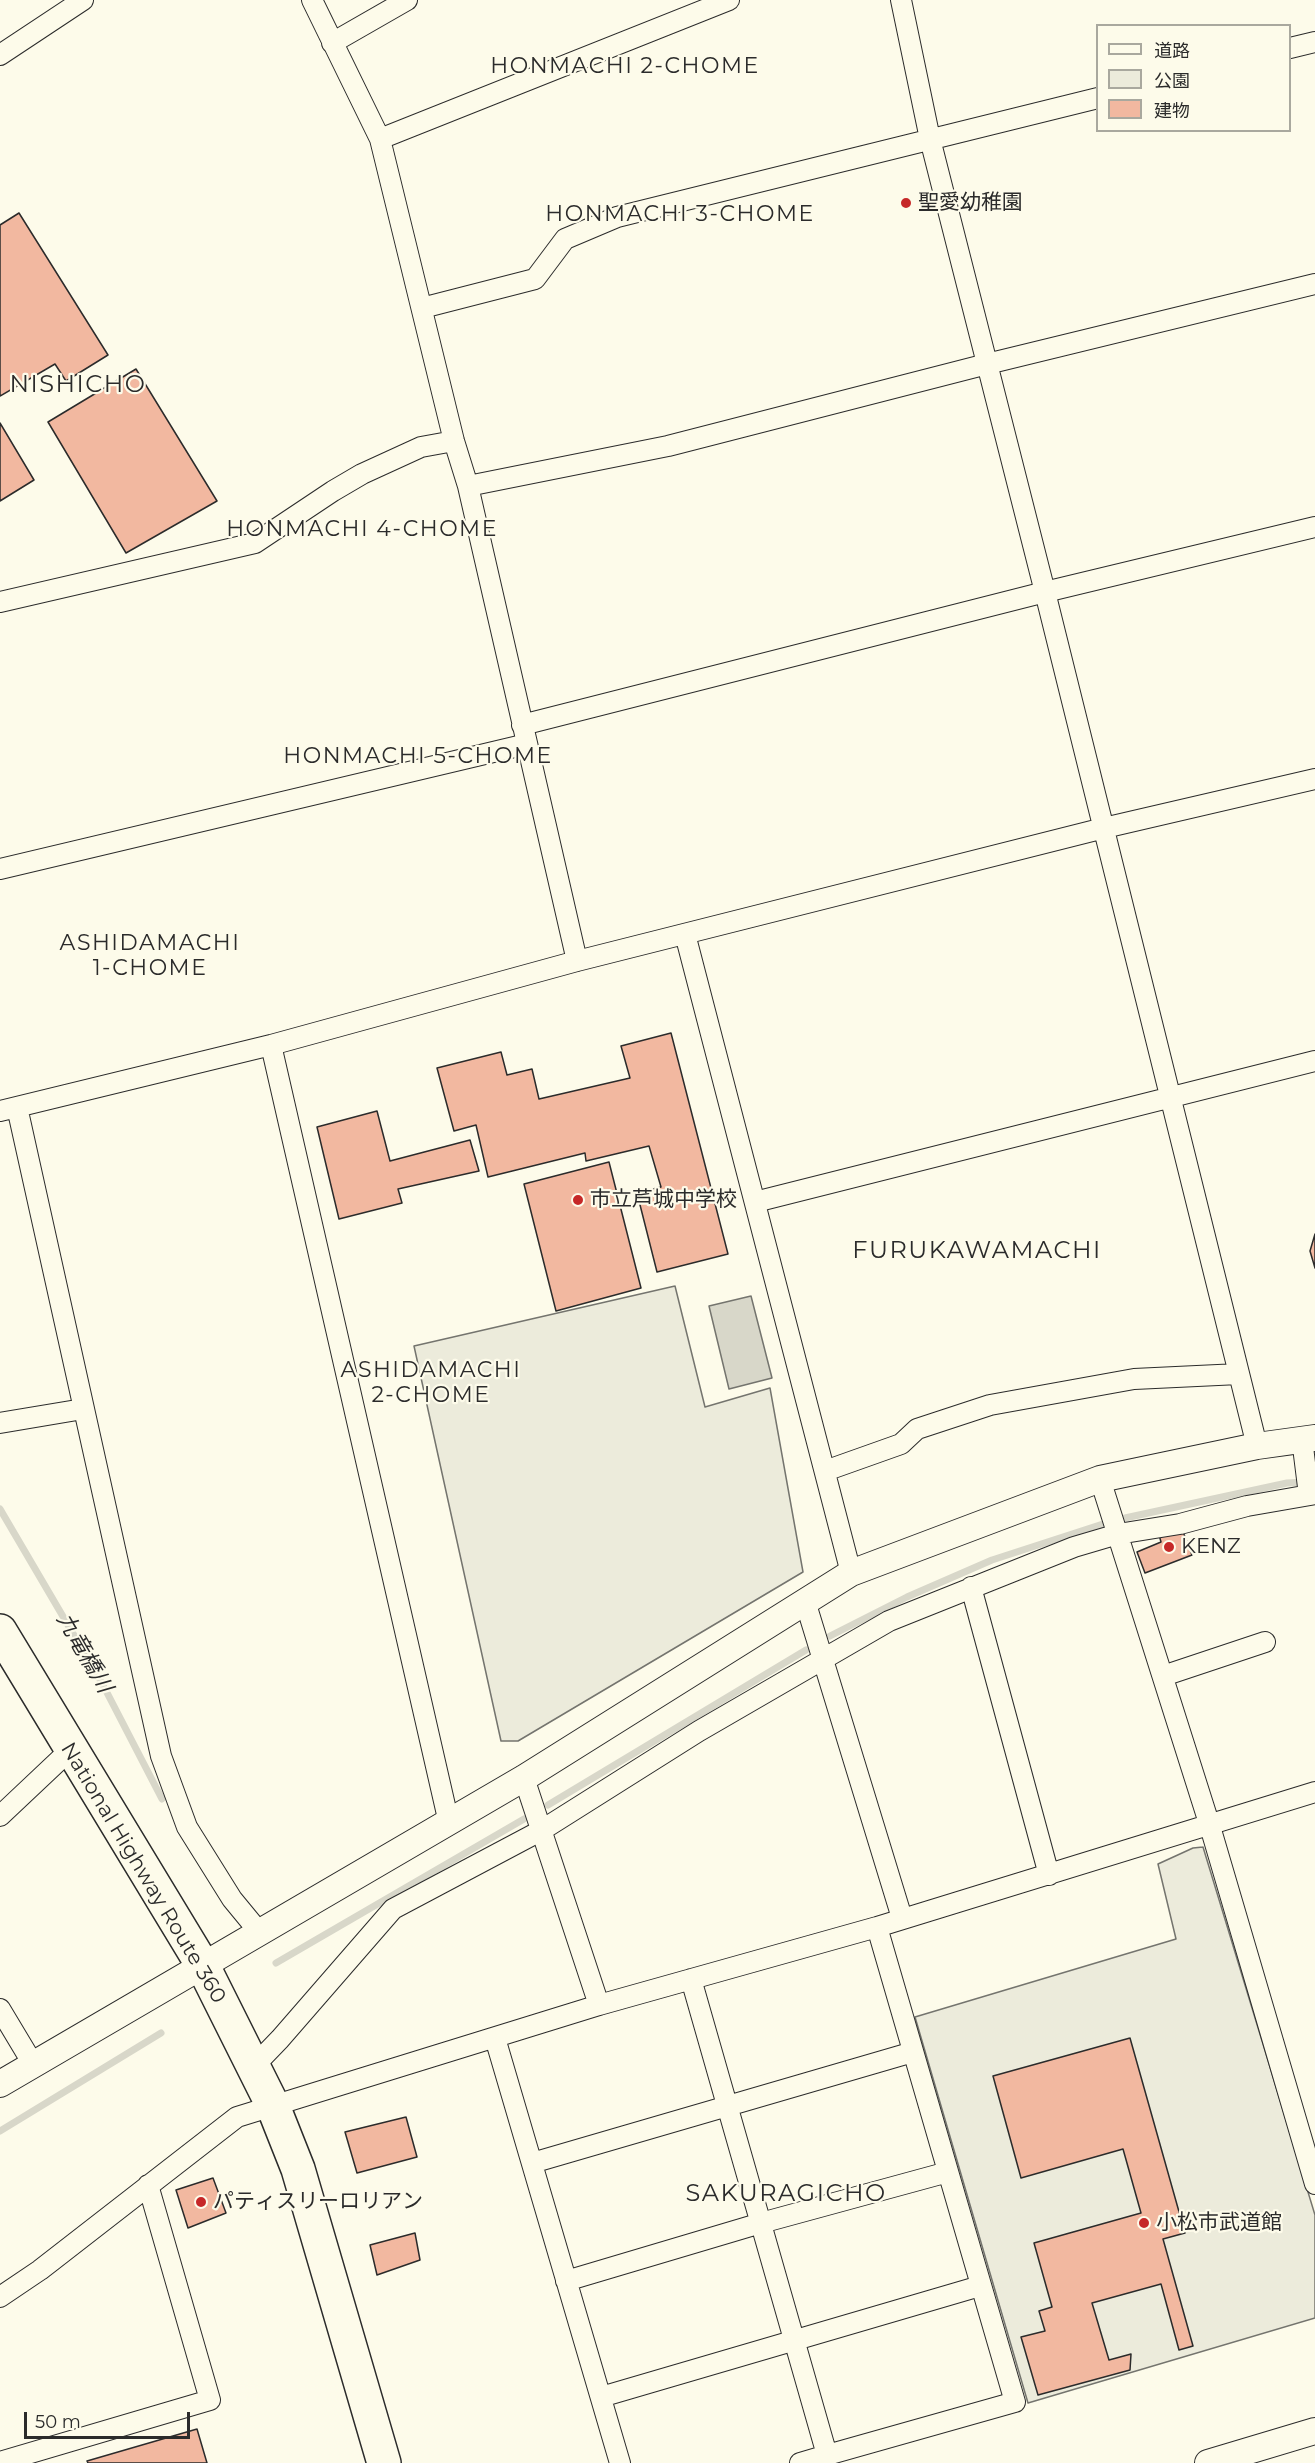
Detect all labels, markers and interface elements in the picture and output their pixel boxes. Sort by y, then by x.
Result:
legend [1096,24,1291,132]
text: 道路 [1154,40,1190,62]
district label: HONMACHI 2-CHOME [490,54,760,80]
text: 公園 [1154,70,1190,92]
text: 建物 [1154,100,1190,122]
place label: 聖愛幼稚園 [918,190,1023,216]
marker: 聖愛幼稚園 [899,196,913,210]
district label: HONMACHI 3-CHOME [545,202,815,228]
district label: NISHICHO [10,371,146,399]
district label: HONMACHI 4-CHOME [226,517,498,543]
district label: HONMACHI 5-CHOME [283,744,553,770]
district label: ASHIDAMACHI 1-CHOME [60,931,240,982]
place label: 市立芦城中学校 [590,1187,737,1213]
marker: 市立芦城中学校 [571,1193,585,1207]
district label: FURUKAWAMACHI [852,1237,1102,1265]
district label: ASHIDAMACHI 2-CHOME [341,1358,521,1410]
place label: KENZ [1181,1534,1241,1560]
marker: KENZ [1162,1540,1176,1554]
water label: 九竜橋川 [51,1608,117,1698]
street label: National Highway Route 360 [55,1738,231,2008]
district label: SAKURAGICHO [685,2180,887,2208]
place label: パティスリーロリアン [213,2189,423,2215]
marker: パティスリーロリアン [194,2195,208,2209]
place label: 小松市武道館 [1156,2210,1282,2236]
marker: 小松市武道館 [1137,2216,1151,2230]
scale bar [27,2400,194,2438]
text: 50 m [35,2411,81,2433]

